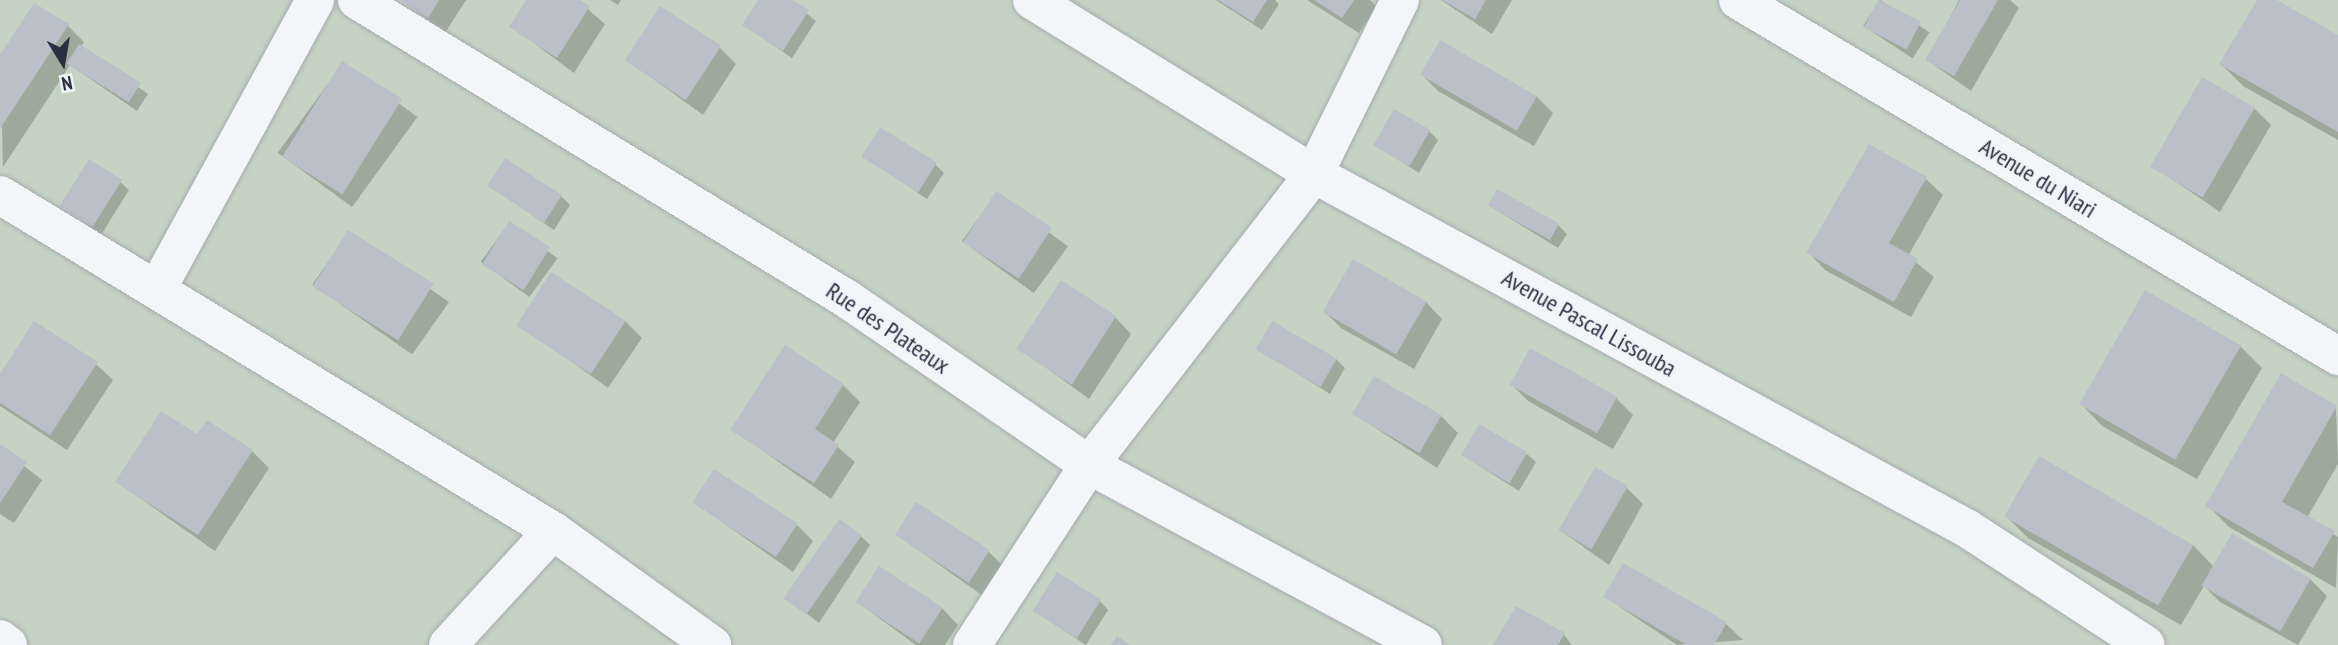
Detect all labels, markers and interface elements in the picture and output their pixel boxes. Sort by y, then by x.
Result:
north arrow [28,28,98,98]
text: N [60,71,74,96]
street label: Avenue du Niari [1974,132,2102,224]
street label: Avenue Pascal Lissouba [1497,263,1681,383]
street label: Rue des Plateaux [821,276,955,380]

